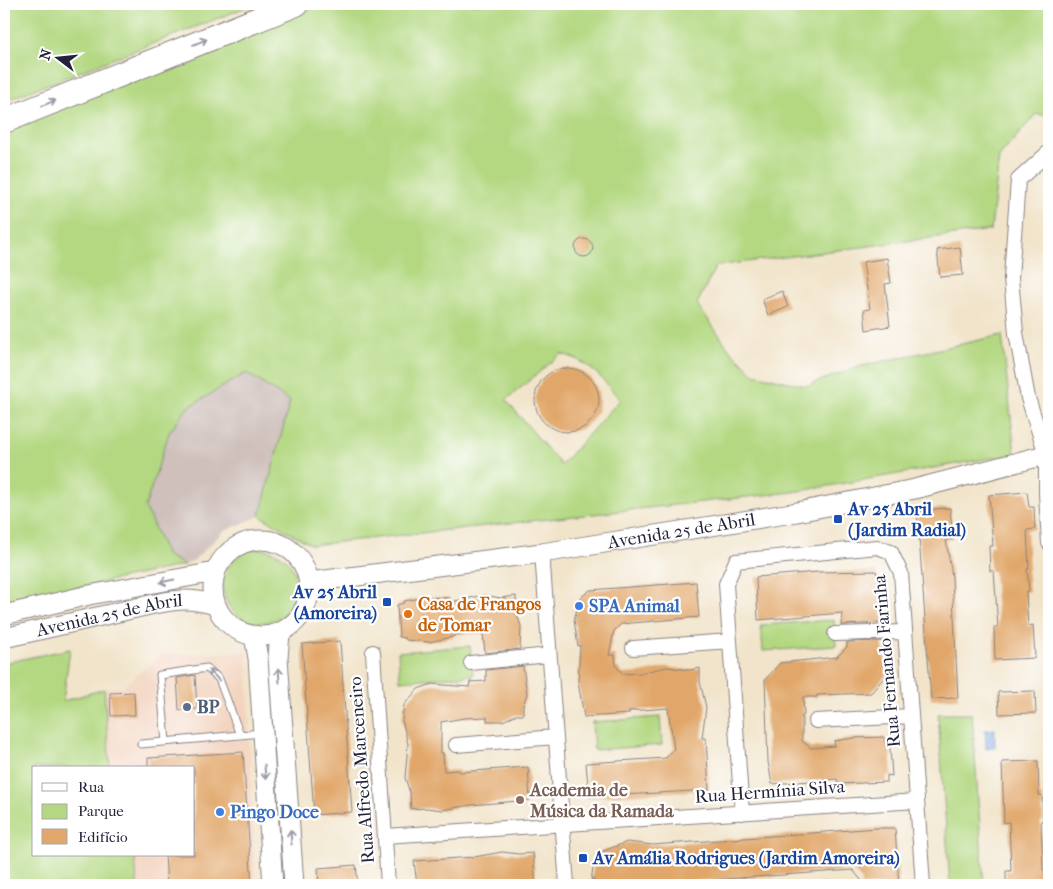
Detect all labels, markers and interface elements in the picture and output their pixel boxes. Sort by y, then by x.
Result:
north arrow [32,32,82,82]
one-way arrow [192,37,207,46]
text: N [36,47,56,62]
one-way arrow [41,97,56,107]
place label: Av 25 Abril (Jardim Radial) [847,499,966,541]
street label: Avenida 25 de Abril [605,509,757,553]
marker: Av 25 Abril (Jardim Radial) [832,513,844,525]
street label: Rua Fernando Farinha [869,573,905,748]
one-way arrow [159,576,175,586]
place label: Av 25 Abril (Amoreira) [292,582,378,624]
street label: Avenida 25 de Abril [33,590,183,641]
place label: Casa de Frangos de Tomar [418,594,542,636]
marker: Av 25 Abril (Amoreira) [381,596,393,608]
place label: SPA Animal [589,596,681,617]
marker: SPA Animal [573,600,585,612]
marker: Casa de Frangos de Tomar [402,608,414,620]
one-way arrow [275,667,284,683]
one-way arrow [208,669,220,682]
street label: Rua Alfredo Marceneiro [345,676,379,864]
place label: BP [197,697,220,718]
marker: BP [181,701,193,713]
one-way arrow [261,764,270,780]
legend [32,766,195,856]
street label: Rua Hermínia Silva [694,776,846,808]
text: Rua [78,778,105,796]
place label: Academia de Música da Ramada [529,780,674,822]
marker: Academia de Música da Ramada [514,794,526,806]
text: Parque [78,802,124,820]
place label: Pingo Doce [230,802,319,823]
marker: Pingo Doce [214,806,226,818]
text: Edifício [78,828,128,846]
one-way arrow [286,829,296,845]
place label: Av Amália Rodrigues (Jardim Amoreira) [592,848,900,869]
marker: Av Amália Rodrigues (Jardim Amoreira) [577,852,589,864]

